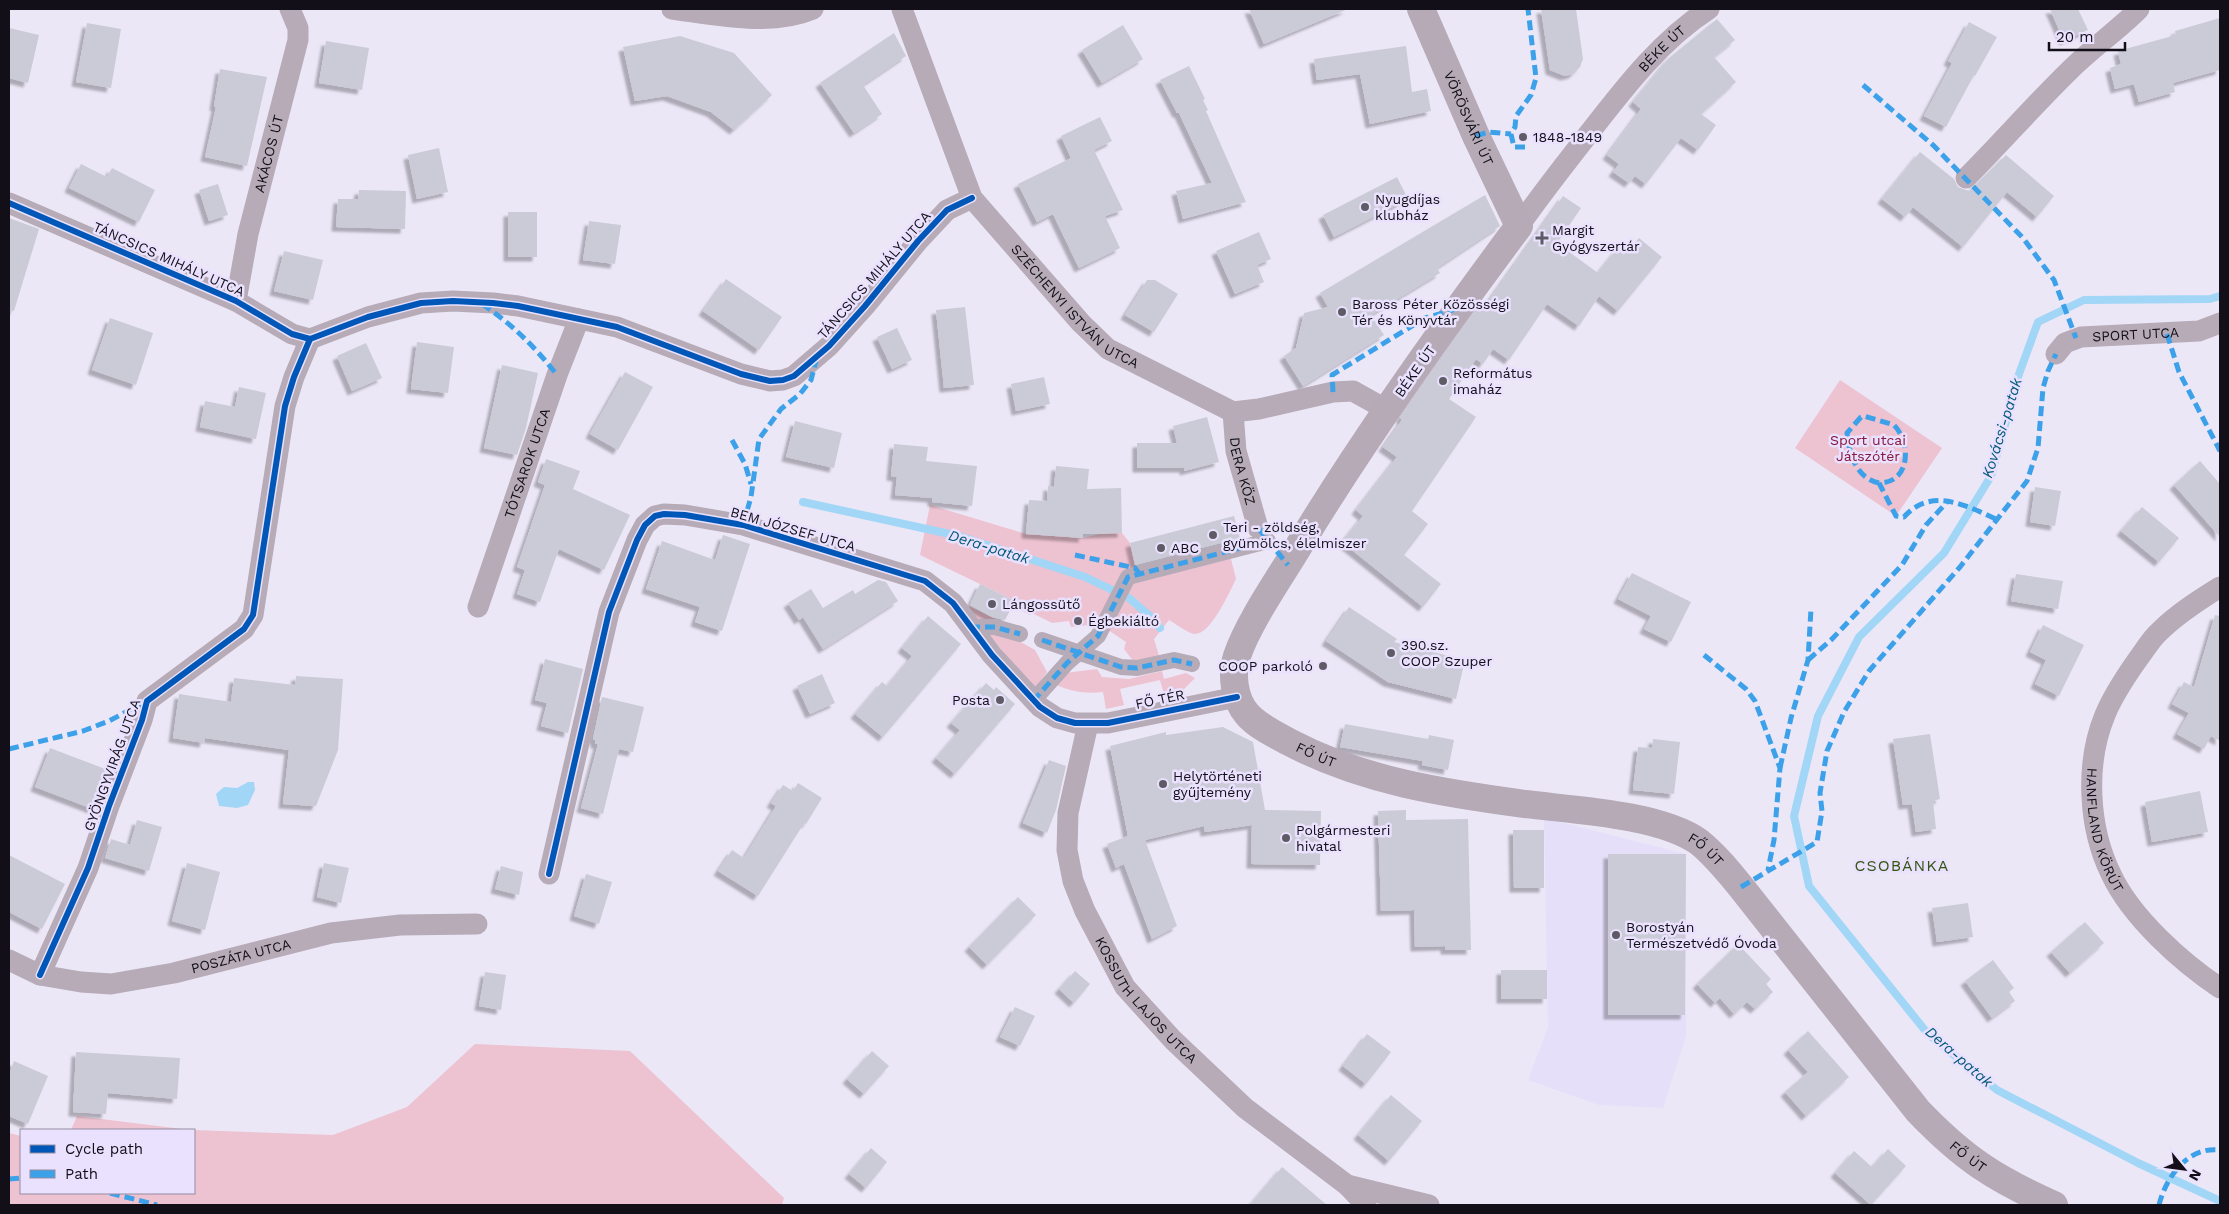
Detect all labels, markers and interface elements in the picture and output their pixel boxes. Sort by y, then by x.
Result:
scale bar [2049,20,2125,52]
street label: BÉKE ÚT [1635,22,1689,75]
text: 20 m [2056,28,2094,46]
street label: VÖRÖSVÁRI ÚT [1441,68,1497,168]
street label: AKÁCOS ÚT [251,113,287,194]
place label: 1848-1849 [1533,129,1602,145]
marker: 1848-1849 [1517,131,1529,143]
place label: Nyugdíjas klubház [1375,191,1440,223]
marker: Nyugdíjas klubház [1359,201,1371,213]
street label: TÁNCSICS MIHÁLY UTCA [814,208,934,342]
street label: TÁNCSICS MIHÁLY UTCA [91,218,247,300]
place label: Margit Gyógyszertár [1552,222,1640,254]
marker: Margit Gyógyszertár [1536,232,1548,244]
street label: SZÉCHENYI ISTVÁN UTCA [1008,241,1142,371]
place label: Baross Péter Közösségi Tér és Könyvtár [1352,296,1510,328]
marker: Baross Péter Közösségi Tér és Könyvtár [1336,306,1348,318]
street label: SPORT UTCA [2092,324,2179,344]
street label: BÉKE ÚT [1391,342,1439,400]
place label: Református imaház [1453,365,1532,397]
marker: Református imaház [1437,375,1449,387]
water label: Kovácsi-patak [1978,375,2026,480]
street label: TÓTSAROK UTCA [501,406,553,520]
park label: Sport utcai Játszótér [1830,432,1906,464]
street label: DERA KÖZ [1227,436,1259,507]
street label: BEM JÓZSEF UTCA [729,503,857,555]
place label: Teri - zöldség, gyümölcs, élelmiszer [1223,519,1367,551]
water label: Dera-patak [946,526,1032,568]
marker: Teri - zöldség, gyümölcs, élelmiszer [1207,529,1219,541]
place label: ABC [1171,540,1199,556]
marker: ABC [1155,542,1167,554]
place label: Lángossütő [1002,596,1080,612]
marker: Lángossütő [986,598,998,610]
place label: Égbekiáltó [1088,613,1159,629]
marker: Égbekiáltó [1072,615,1084,627]
place label: 390.sz. COOP Szuper [1401,637,1492,669]
marker: 390.sz. COOP Szuper [1385,647,1397,659]
place label: COOP parkoló [1218,658,1313,674]
marker: COOP parkoló [1317,660,1329,672]
street label: FŐ TÉR [1134,686,1186,712]
place label: Posta [952,692,990,708]
marker: Posta [994,694,1006,706]
street label: GYÖNGYVIRÁG UTCA [81,697,143,833]
street label: FŐ ÚT [1293,739,1339,771]
street label: HANFLAND KÖRÚT [2084,767,2127,895]
place label: Helytörténeti gyűjtemény [1173,768,1262,800]
marker: Helytörténeti gyűjtemény [1157,778,1169,790]
place label: Polgármesteri hivatal [1296,822,1390,854]
street label: FŐ ÚT [1686,829,1727,869]
marker: Polgármesteri hivatal [1280,832,1292,844]
district label: CSOBÁNKA [1855,856,1949,875]
place label: Borostyán Természetvédő Óvoda [1626,919,1777,951]
marker: Borostyán Természetvédő Óvoda [1610,929,1622,941]
street label: KOSSUTH LAJOS UTCA [1092,934,1200,1067]
street label: POSZÁTA UTCA [189,936,292,976]
water label: Dera-patak [1922,1023,1997,1092]
legend [20,1129,195,1194]
street label: FŐ ÚT [1947,1137,1990,1176]
text: Cycle path [65,1140,143,1158]
north arrow [2159,1144,2209,1194]
text: Path [65,1165,98,1183]
text: N [2186,1167,2205,1184]

